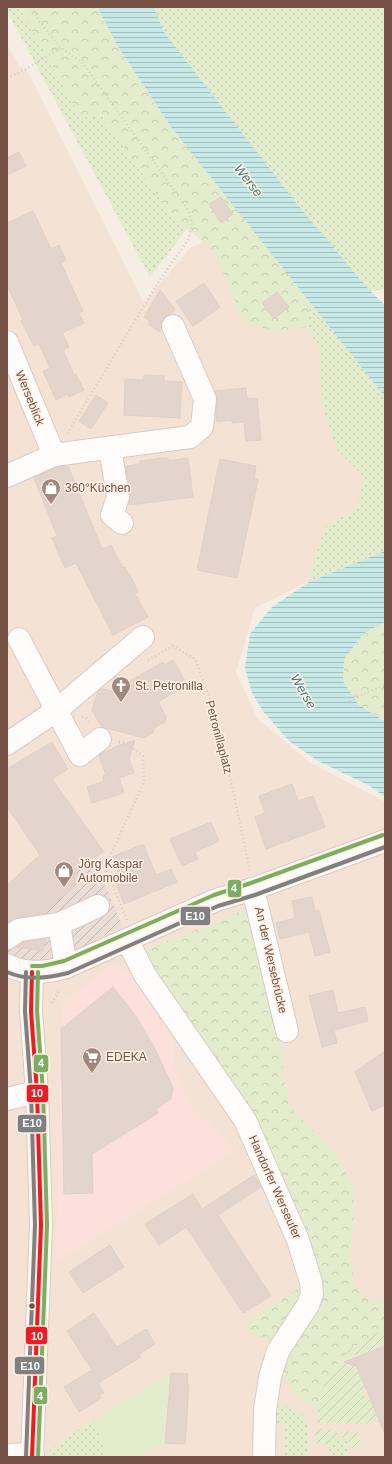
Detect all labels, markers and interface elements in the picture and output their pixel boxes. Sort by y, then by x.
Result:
water label: Werse [231,161,266,200]
street label: Werseblick [13,368,48,429]
shop icon: 360°Küchen [40,477,62,505]
place label: 360°Küchen [65,481,131,495]
water label: Werse [288,671,319,711]
church icon: St. Petronilla [110,675,132,703]
place label: St. Petronilla [135,679,203,693]
street label: Petronillaplatz [202,699,236,775]
place label: Jörg Kaspar Automobile [78,857,143,885]
shop icon: Jörg Kaspar Automobile [53,860,75,888]
line badge: 4 [227,879,242,898]
text: 4 [231,882,238,894]
street label: An der Wersebrücke [252,905,290,1015]
line badge: E10 [180,906,211,926]
text: E10 [185,910,205,922]
supermarket icon: EDEKA [81,1046,103,1074]
place label: EDEKA [106,1050,147,1064]
line badge: 4 [33,1054,49,1073]
text: 4 [38,1057,45,1069]
line badge: 10 [26,1084,49,1103]
text: 10 [31,1087,43,1099]
line badge: E10 [17,1114,47,1133]
text: E10 [22,1117,42,1129]
street label: Handorfer Werseufer [246,1133,304,1241]
unlabelled marker [27,1301,37,1311]
line badge: 10 [25,1326,48,1345]
text: 10 [31,1330,43,1342]
line badge: E10 [14,1356,45,1375]
text: E10 [20,1360,40,1372]
line badge: 4 [33,1386,48,1405]
text: 4 [37,1390,44,1402]

